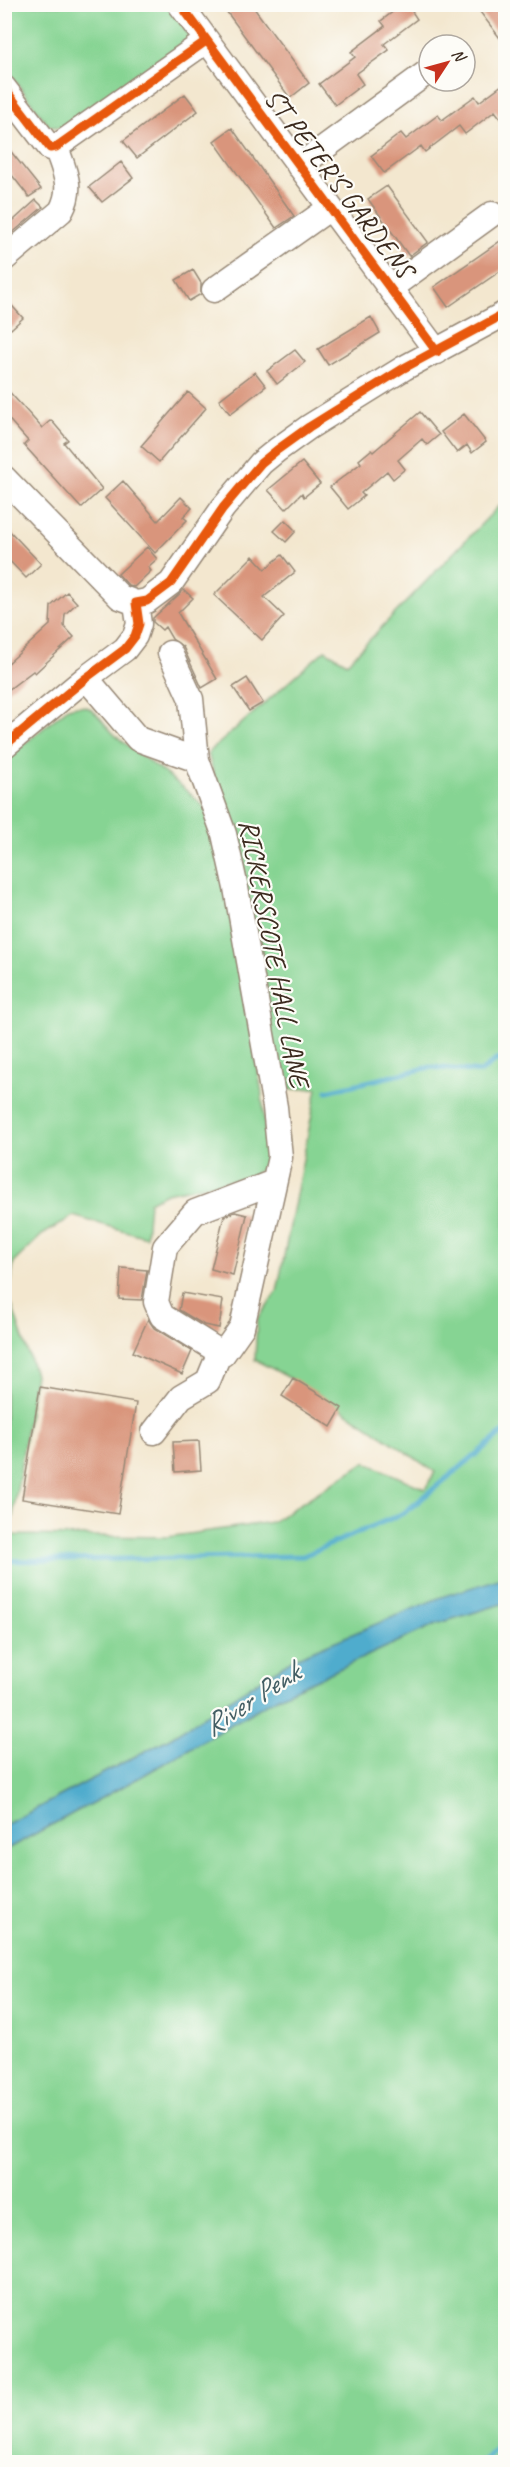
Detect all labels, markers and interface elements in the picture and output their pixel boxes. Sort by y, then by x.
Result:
north arrow [417,33,477,93]
text: N [447,45,471,67]
street label: ST PETER'S GARDENS [257,82,425,288]
street label: RICKERSCOTE HALL LANE [231,816,318,1093]
water label: River Penk [196,1651,311,1744]

